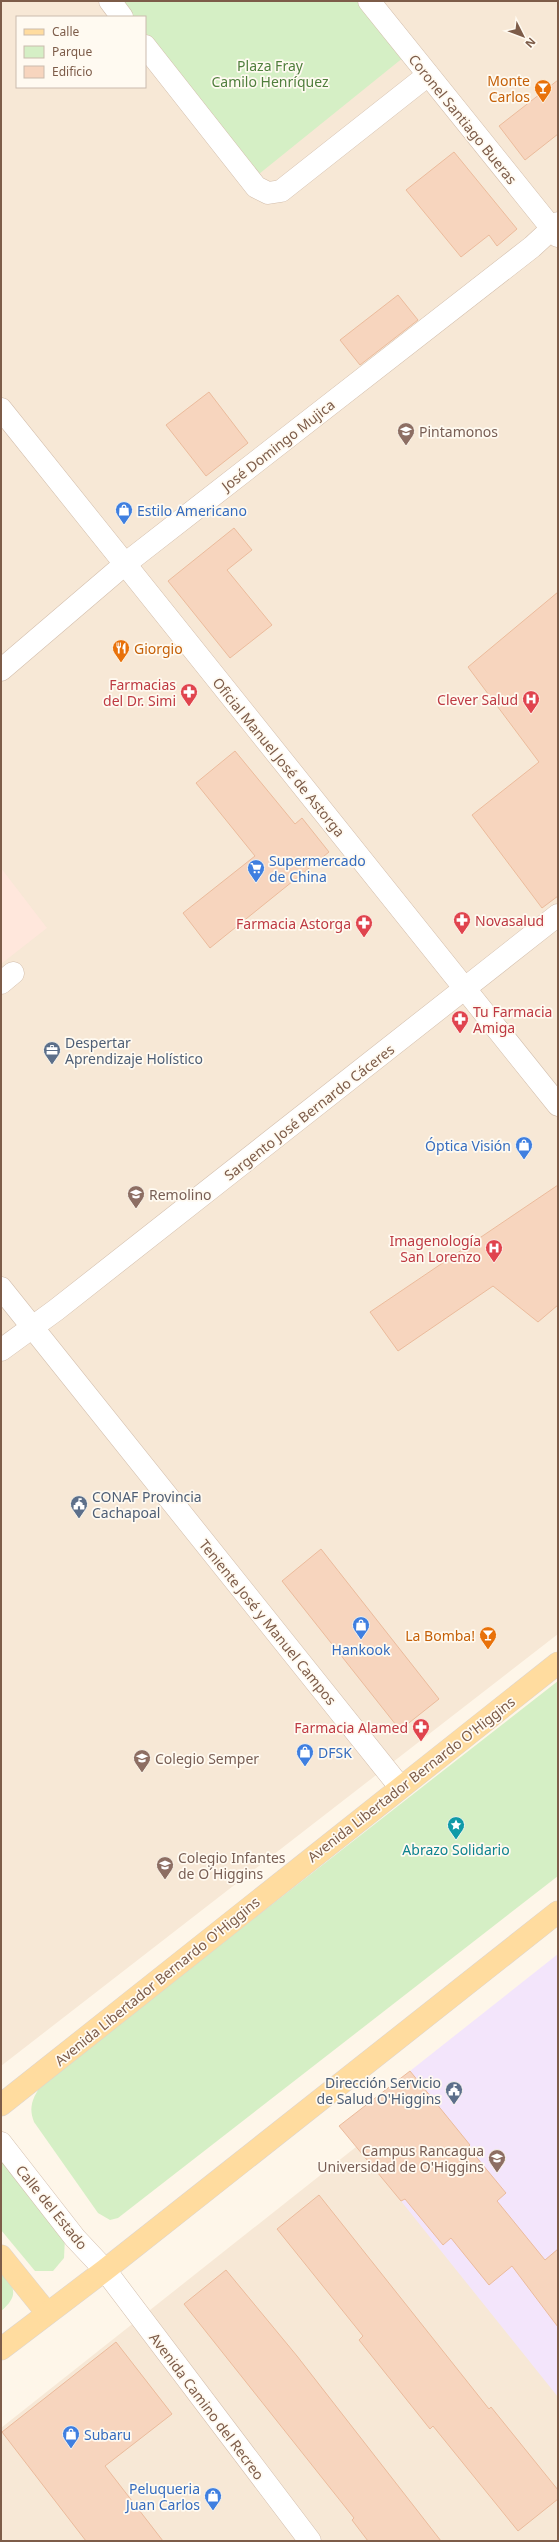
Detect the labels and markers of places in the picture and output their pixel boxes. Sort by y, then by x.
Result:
place label: Monte Carlos [487,71,530,106]
bar icon: Monte Carlos [533,78,553,103]
school or university icon: Pintamonos [396,421,416,446]
place label: Pintamonos [419,422,498,441]
shop icon: Estilo Americano [114,500,134,525]
place label: Estilo Americano [137,501,247,520]
restaurant icon: Giorgio [111,638,131,663]
place label: Giorgio [134,639,183,658]
place label: Farmacias del Dr. Simi [103,675,176,710]
pharmacy icon: Farmacias del Dr. Simi [179,682,199,707]
hospital icon: Clever Salud [521,689,541,714]
place label: Clever Salud [437,690,518,709]
place label: Supermercado de China [269,851,366,886]
supermarket icon: Supermercado de China [246,858,266,883]
pharmacy icon: Novasalud [452,910,472,935]
place label: Novasalud [475,911,544,930]
pharmacy icon: Farmacia Astorga [354,913,374,938]
place label: Farmacia Astorga [236,914,351,933]
place label: Tu Farmacia Amiga [473,1002,552,1037]
pharmacy icon: Tu Farmacia Amiga [450,1009,470,1034]
place label: Despertar Aprendizaje Holístico [65,1033,203,1068]
office icon: Despertar Aprendizaje Holístico [42,1040,62,1065]
shop icon: Óptica Visión [514,1135,534,1160]
place label: Óptica Visión [425,1136,511,1155]
school or university icon: Remolino [126,1184,146,1209]
place label: Remolino [149,1185,212,1204]
place label: Imagenología San Lorenzo [390,1231,481,1266]
hospital icon: Imagenología San Lorenzo [484,1238,504,1263]
place label: CONAF Provincia Cachapoal [92,1487,202,1522]
public building icon: CONAF Provincia Cachapoal [69,1494,89,1519]
shop icon: Hankook [351,1615,371,1640]
bar icon: La Bomba! [478,1625,498,1650]
place label: La Bomba! [405,1626,475,1645]
place label: Hankook [332,1640,391,1659]
pharmacy icon: Farmacia Alamed [411,1717,431,1742]
place label: Farmacia Alamed [294,1718,408,1737]
shop icon: DFSK [295,1742,315,1767]
place label: DFSK [318,1743,352,1762]
school or university icon: Colegio Semper [132,1748,152,1773]
place label: Colegio Semper [155,1749,259,1768]
place icon: Abrazo Solidario [446,1815,466,1840]
place label: Abrazo Solidario [402,1840,510,1859]
place label: Colegio Infantes de O´Higgins [178,1848,286,1883]
school or university icon: Colegio Infantes de O´Higgins [155,1855,175,1880]
place label: Dirección Servicio de Salud O'Higgins [317,2073,441,2108]
public building icon: Dirección Servicio de Salud O'Higgins [444,2080,464,2105]
place label: Campus Rancagua Universidad de O'Higgins [317,2141,484,2176]
school or university icon: Campus Rancagua Universidad de O'Higgins [487,2148,507,2173]
shop icon: Subaru [61,2424,81,2449]
place label: Subaru [84,2425,131,2444]
place label: Peluqueria Juan Carlos [124,2479,200,2514]
shop icon: Peluqueria Juan Carlos [203,2486,223,2511]

